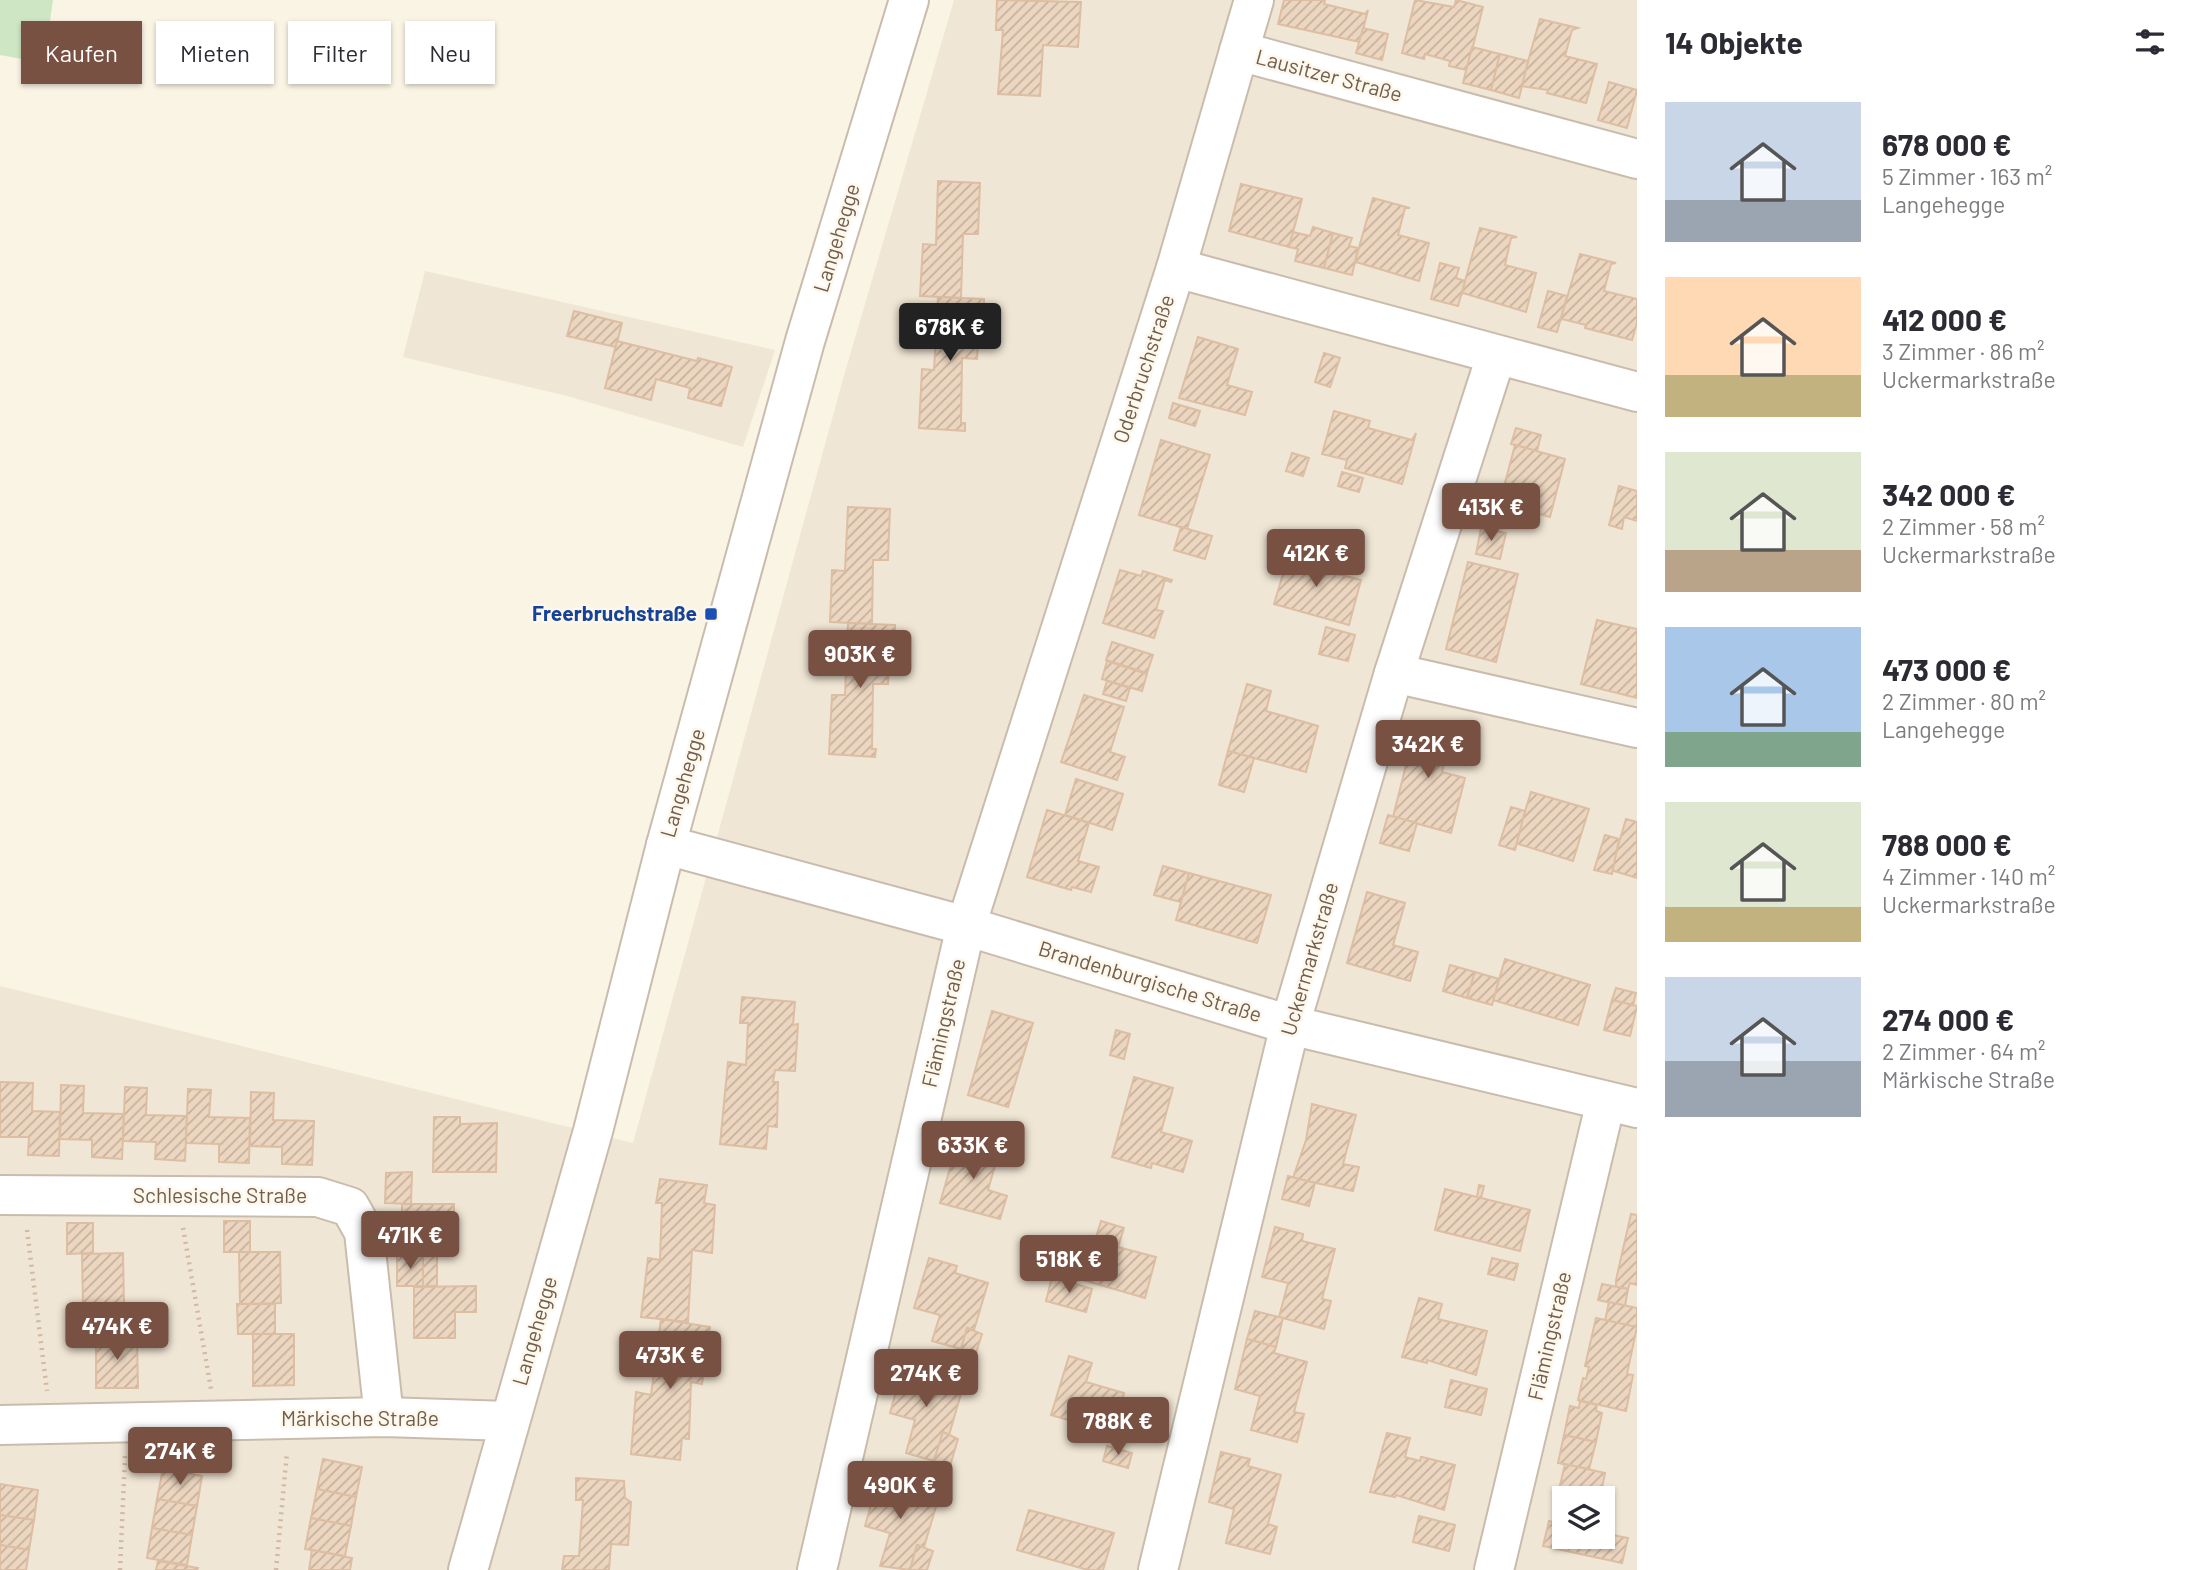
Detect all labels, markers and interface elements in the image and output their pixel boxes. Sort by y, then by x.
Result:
chip: Kaufen [21,21,142,84]
chip: Mieten [156,21,274,84]
chip: Filter [288,21,391,84]
chip: Neu [405,21,495,84]
icon: filters [2131,23,2169,61]
text: 14 Objekte [1665,24,1803,60]
street label: Lausitzer Straße [1253,43,1405,106]
text: 678 000 € [1882,126,2012,162]
icon: home [1721,130,1805,214]
text: 5 Zimmer · 163 m² [1882,162,2052,190]
street label: Langehegge [807,180,864,295]
text: Langehegge [1882,190,2005,218]
street label: Oderbruchstraße [1107,291,1178,446]
text: 412 000 € [1882,301,2007,337]
pin: 678K € [893,304,1007,363]
icon: home [1721,305,1805,389]
text: 678K € [915,312,985,340]
text: 3 Zimmer · 86 m² [1882,337,2044,365]
text: Uckermarkstraße [1882,365,2056,393]
text: 342 000 € [1882,476,2015,512]
icon: home [1721,480,1805,564]
pin: 413K € [1434,484,1548,543]
text: 413K € [1458,492,1524,520]
text: 2 Zimmer · 58 m² [1882,512,2045,540]
pin: 412K € [1259,530,1373,589]
text: 412K € [1283,538,1349,566]
text: Uckermarkstraße [1882,540,2056,568]
place label: Freerbruchstraße [532,600,697,625]
marker: Freerbruchstraße [703,606,719,622]
pin: 903K € [803,630,917,690]
text: 903K € [824,639,896,667]
text: 473 000 € [1882,651,2011,687]
icon: home [1721,655,1805,739]
text: 2 Zimmer · 80 m² [1882,687,2046,715]
text: Langehegge [1882,715,2005,743]
pin: 342K € [1371,720,1485,780]
street label: Langehegge [654,725,709,840]
text: 342K € [1392,729,1464,757]
text: 788 000 € [1882,826,2012,862]
icon: home [1721,830,1805,914]
text: 4 Zimmer · 140 m² [1882,862,2055,890]
street label: Uckermarkstraße [1275,879,1342,1038]
text: Uckermarkstraße [1882,890,2056,918]
street label: Brandenburgische Straße [1036,935,1265,1026]
street label: Flämingstraße [916,956,970,1090]
text: 274 000 € [1882,1001,2014,1037]
icon: home [1721,1005,1805,1089]
text: 2 Zimmer · 64 m² [1882,1037,2046,1065]
text: Märkische Straße [1882,1065,2055,1093]
pin: 633K € [916,1122,1030,1181]
text: 633K € [938,1130,1008,1158]
street label: Schlesische Straße [133,1182,307,1207]
pin: 471K € [353,1212,467,1271]
text: 471K € [377,1220,443,1248]
pin: 518K € [1012,1236,1126,1295]
text: 518K € [1036,1244,1102,1272]
street label: Flämingstraße [1522,1269,1576,1403]
street label: Langehegge [506,1273,561,1388]
pin: 474K € [60,1302,174,1362]
text: 474K € [81,1311,153,1339]
pin: 473K € [613,1332,727,1391]
text: 473K € [635,1340,705,1368]
pin: 274K € [869,1350,983,1409]
text: 274K € [890,1358,962,1386]
pin: 788K € [1061,1398,1175,1457]
street label: Märkische Straße [281,1405,439,1430]
text: 788K € [1083,1406,1153,1434]
pin: 274K € [123,1428,237,1487]
text: 274K € [144,1436,216,1464]
pin: 490K € [843,1462,957,1521]
text: 490K € [864,1470,936,1498]
map controls [1552,1486,1615,1549]
button: layers [1552,1486,1615,1549]

